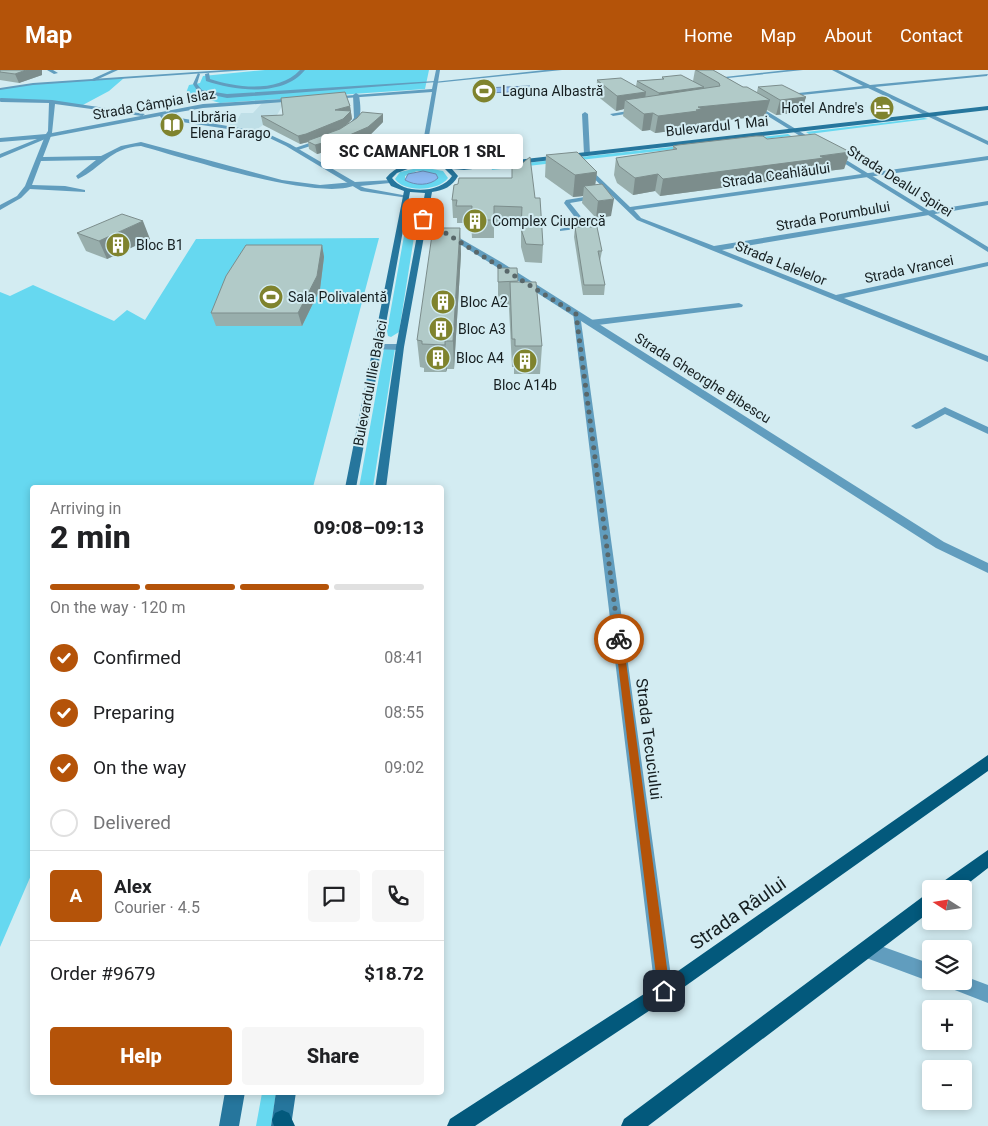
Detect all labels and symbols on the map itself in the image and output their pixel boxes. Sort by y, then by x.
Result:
sports icon: Laguna Albastră [471,78,497,104]
place label: Laguna Albastră [502,83,603,99]
street label: Strada Câmpia Islaz [91,85,217,123]
hotel icon: Hotel Andre's [869,95,895,121]
place label: Hotel Andre's [781,100,864,116]
place label: Librăria Elena Farago [190,109,271,141]
library icon: Librăria Elena Farago [159,112,185,138]
street label: Bulevardul 1 Mai [665,113,769,139]
callout: SC CAMANFLOR 1 SRL [322,134,524,169]
street label: Strada Dealul Spirei [844,142,956,220]
street label: Strada Ceahlăului [721,159,831,191]
pin [402,198,444,240]
street label: Strada Porumbului [775,198,891,234]
building icon: Complex Ciupercă [462,208,488,234]
place label: Complex Ciupercă [492,213,606,229]
building icon: Bloc B1 [105,232,131,258]
place label: Bloc B1 [136,237,184,253]
street label: Strada Lalelelor [733,237,829,289]
street label: Strada Vrancei [863,252,955,286]
sports icon: Sala Polivalentă [258,284,284,310]
place label: Sala Polivalentă [288,289,387,305]
building icon: Bloc A2 [430,289,456,315]
place label: Bloc A2 [460,294,508,310]
building icon: Bloc A3 [428,316,454,342]
street label: Bulevardul Ilie Balaci [350,319,390,447]
place label: Bloc A3 [458,321,506,337]
street label: Strada Gheorghe Bibescu [632,330,774,426]
building icon: Bloc A4 [425,345,451,371]
building icon: Bloc A14b [512,348,538,374]
place label: Bloc A4 [456,350,504,366]
place label: Bloc A14b [493,377,557,393]
courier [594,614,644,664]
street label: Strada Tecuciului [632,677,666,801]
street label: Strada Râului [686,871,790,955]
north arrow [922,880,972,930]
pin [643,970,685,1012]

